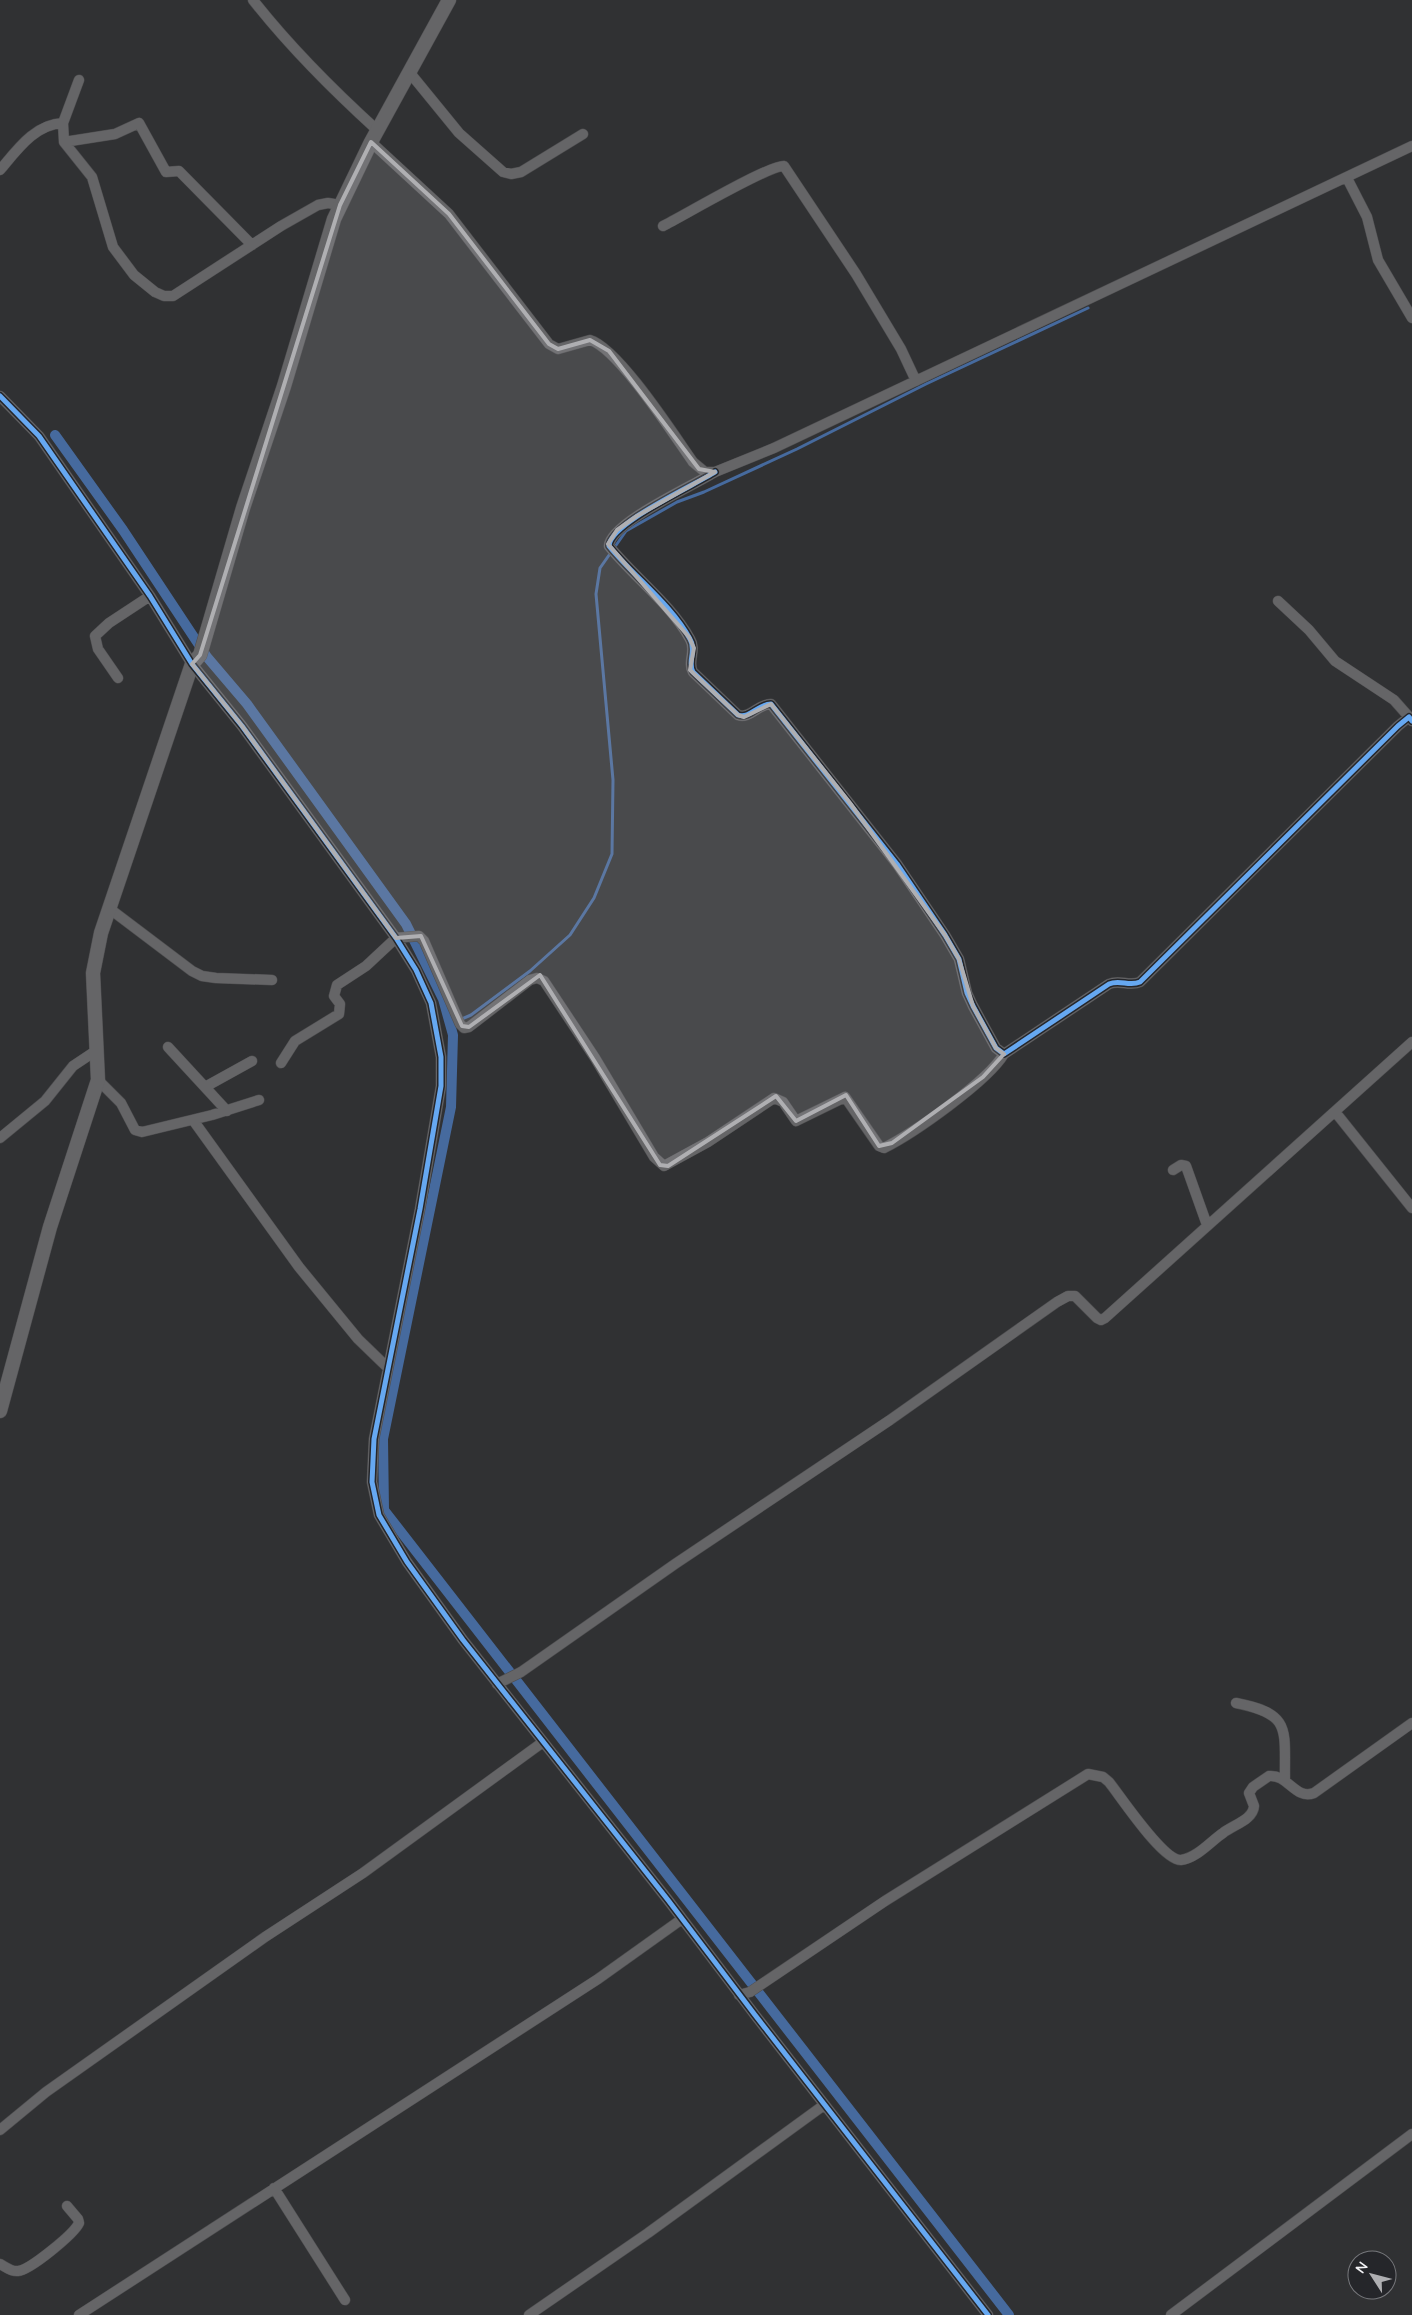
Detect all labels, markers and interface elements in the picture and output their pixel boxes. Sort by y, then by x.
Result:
north arrow [1347,2250,1397,2300]
text: N [1351,2258,1372,2277]

